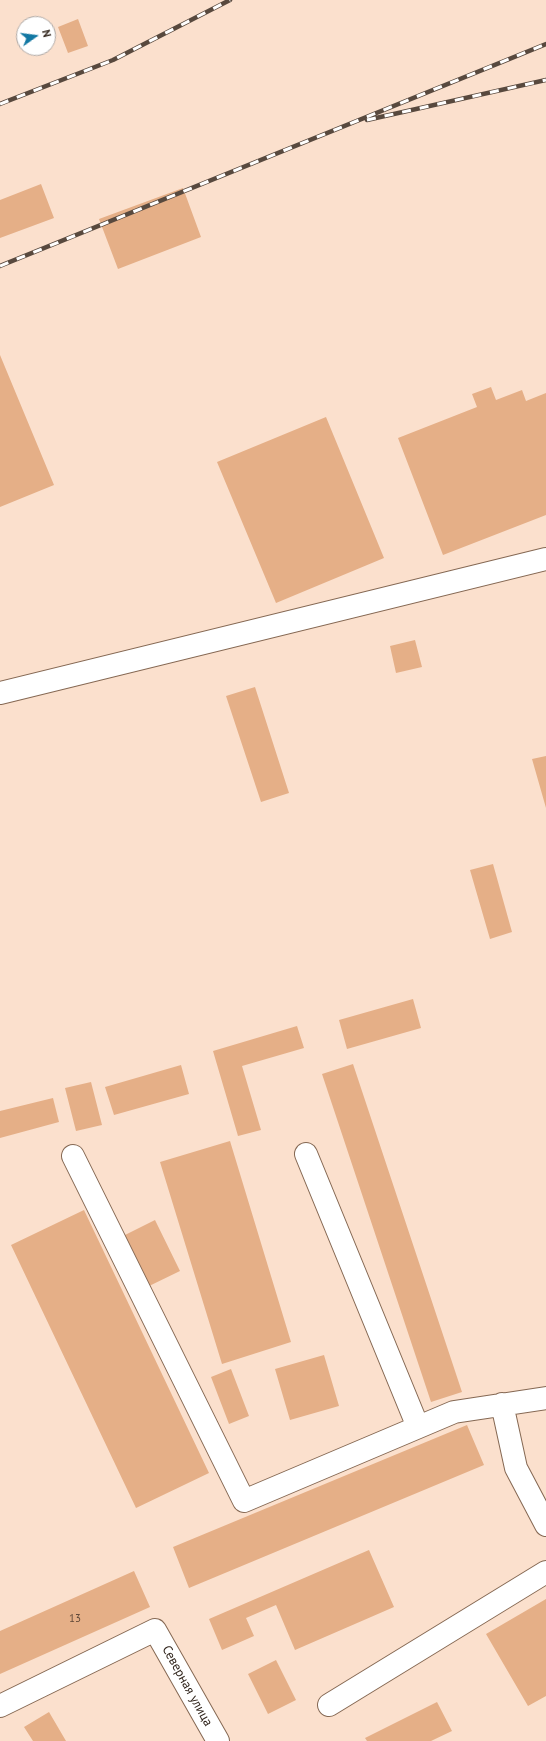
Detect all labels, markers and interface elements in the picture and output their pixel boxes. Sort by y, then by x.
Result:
north arrow [16,16,56,56]
text: N [39,28,54,39]
house number: 13 [69,1612,81,1626]
street label: Северная улица [158,1643,216,1729]

